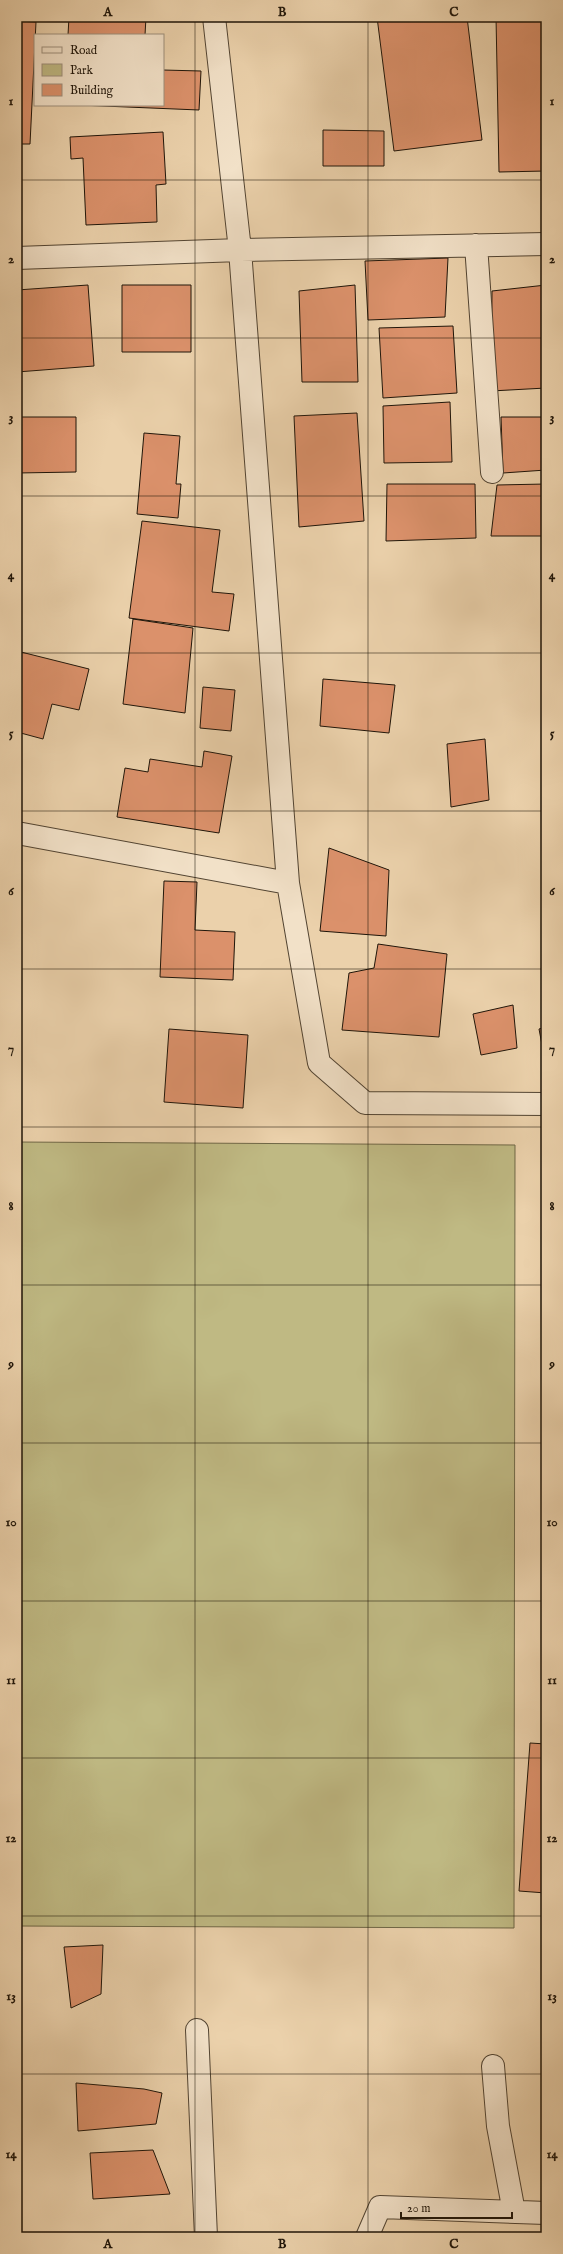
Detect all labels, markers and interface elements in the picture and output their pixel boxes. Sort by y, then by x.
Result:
text: A [103,4,114,21]
text: B [278,4,287,21]
text: C [449,4,459,21]
legend [34,34,164,106]
text: Road [70,43,98,58]
text: Park [70,63,93,78]
text: Building [70,83,114,98]
text: 1 [9,93,14,110]
text: 1 [550,93,555,110]
text: 2 [8,251,14,268]
text: 2 [549,251,555,268]
text: 3 [9,409,14,426]
text: 3 [550,409,555,426]
text: 4 [8,567,15,584]
text: 4 [549,567,556,584]
text: 5 [9,725,14,742]
text: 5 [550,725,555,742]
text: 6 [8,883,14,900]
text: 6 [549,883,555,900]
text: 7 [8,1041,14,1058]
text: 7 [549,1041,555,1058]
text: 8 [8,1198,14,1215]
text: 8 [549,1198,555,1215]
text: 9 [7,1356,14,1373]
text: 9 [548,1356,555,1373]
text: 10 [5,1514,17,1531]
text: 10 [546,1514,558,1531]
text: 11 [6,1672,16,1689]
text: 11 [547,1672,557,1689]
text: 12 [6,1830,16,1847]
text: 12 [547,1830,557,1847]
text: 13 [6,1988,16,2005]
text: 13 [547,1988,557,2005]
text: 14 [5,2146,17,2163]
text: 14 [546,2146,558,2163]
scale bar [401,2194,512,2220]
text: 20 m [407,2201,430,2216]
text: A [103,2236,114,2253]
text: B [278,2236,287,2253]
text: C [449,2236,459,2253]

